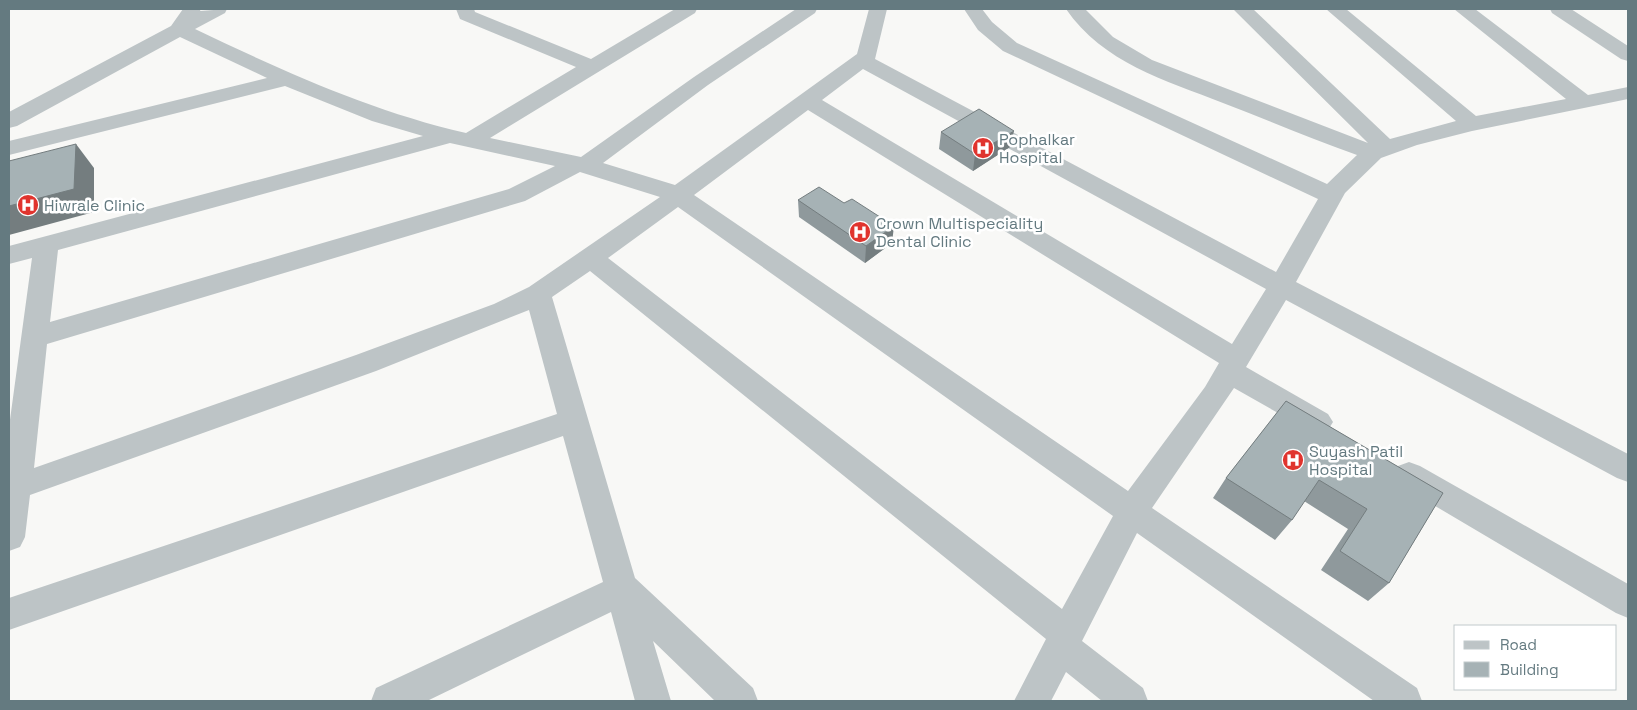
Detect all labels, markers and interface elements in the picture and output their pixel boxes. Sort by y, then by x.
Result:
place label: Pophalkar Hospital [999,129,1075,168]
hospital icon: Pophalkar Hospital [971,136,995,160]
hospital icon: Hiwrale Clinic [16,193,40,217]
place label: Hiwrale Clinic [44,195,145,216]
place label: Crown Multispeciality Dental Clinic [876,213,1043,252]
hospital icon: Crown Multispeciality Dental Clinic [848,220,872,244]
place label: Suyash Patil Hospital [1309,441,1403,480]
hospital icon: Suyash Patil Hospital [1281,448,1305,472]
legend [1454,625,1617,690]
text: Road [1500,635,1537,654]
text: Building [1500,660,1559,679]

